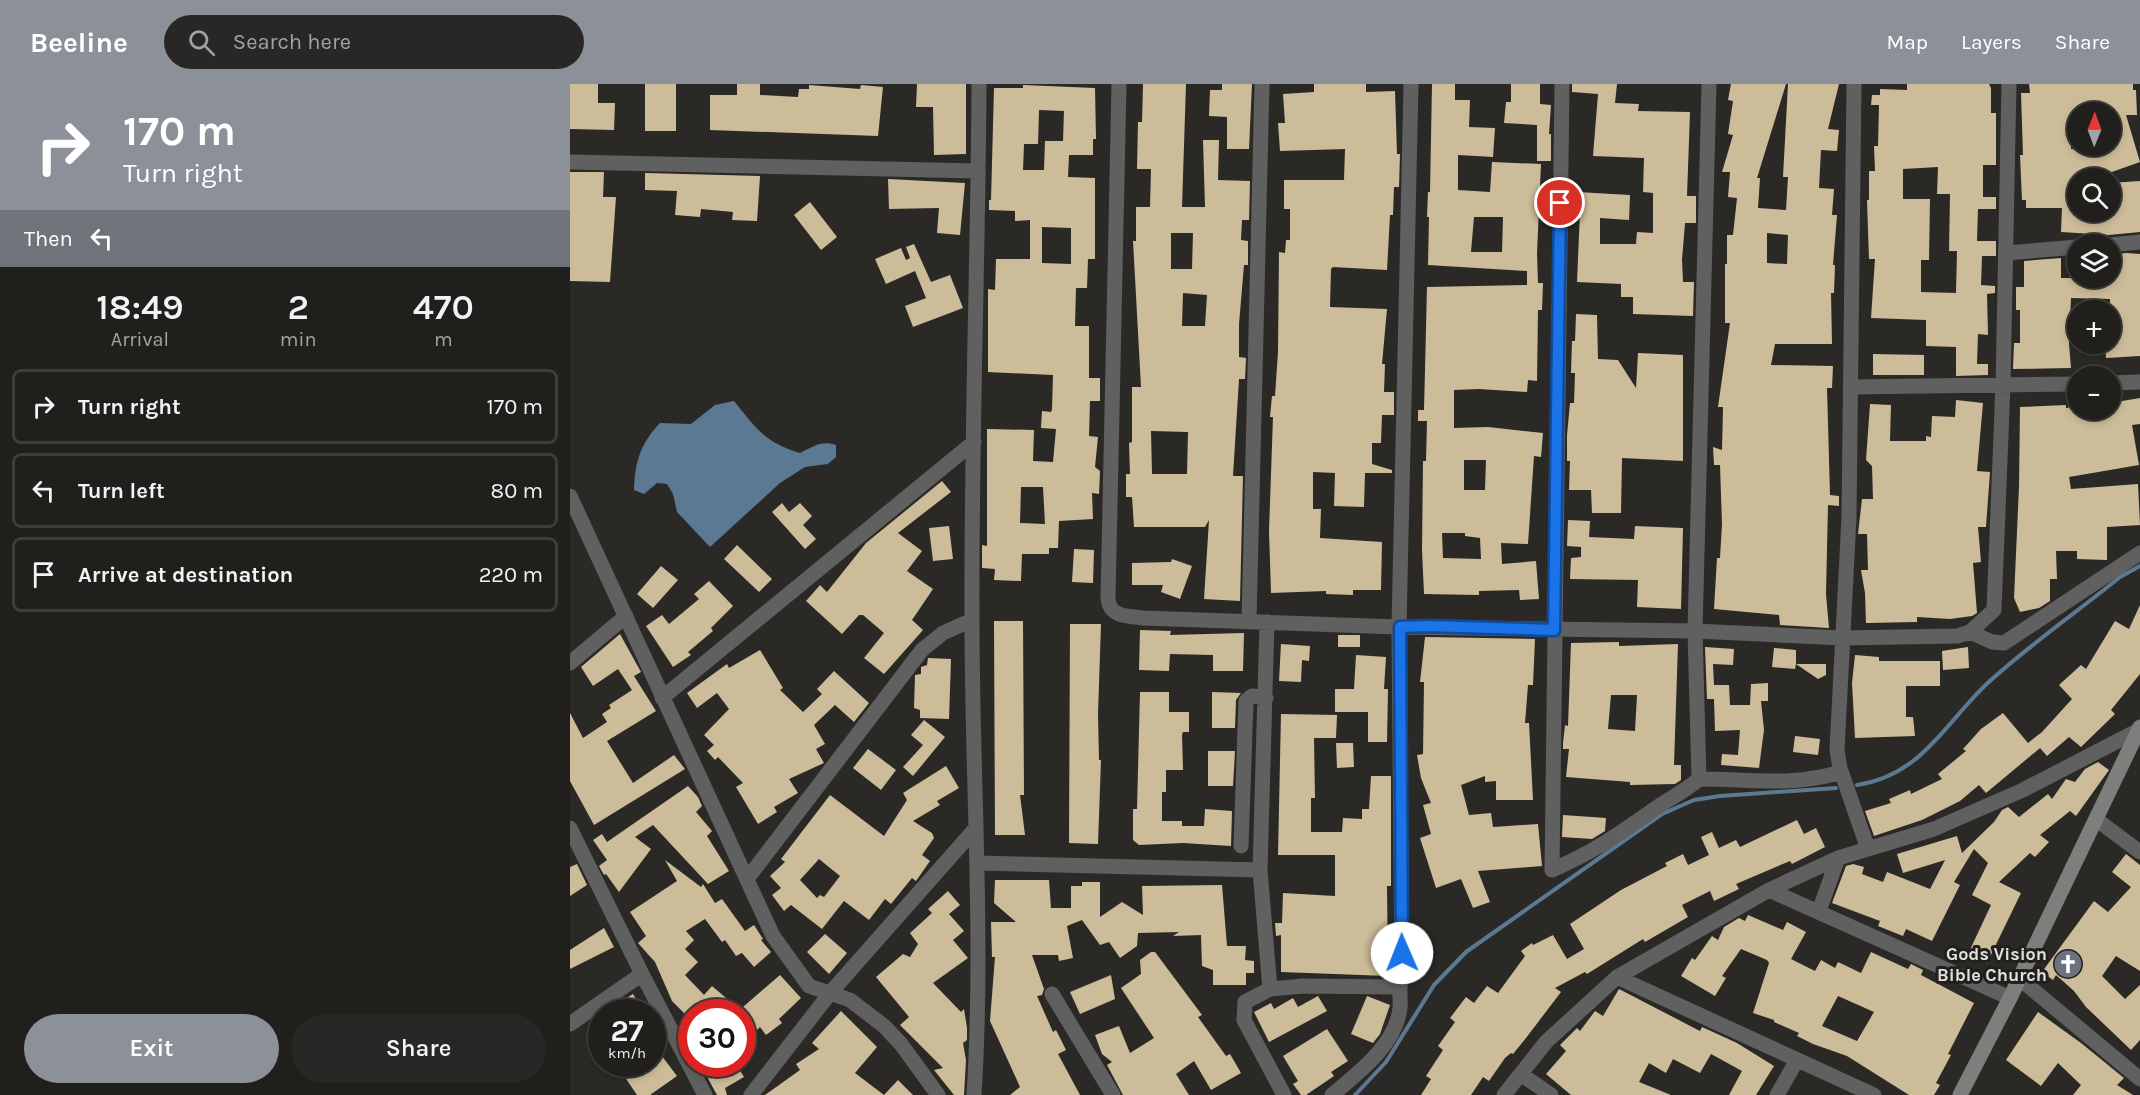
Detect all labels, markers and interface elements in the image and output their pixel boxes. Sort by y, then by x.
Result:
search box [164,15,584,69]
text: Beeline [30,26,128,59]
icon: search [185,26,218,59]
text: Search here [233,29,351,55]
text: Map [1886,30,1928,54]
text: Layers [1961,30,2022,54]
text: Share [2055,30,2110,54]
north arrow [2067,102,2121,156]
map controls [2067,102,2121,420]
text: 170 m [123,106,236,156]
icon: right [24,108,102,186]
text: Turn right [123,157,243,189]
button: search [2067,168,2121,222]
pin [1534,177,1585,228]
icon: arrive [1543,186,1576,219]
icon: left [85,222,118,255]
text: Then [24,226,73,252]
button: layers [2067,234,2121,288]
text: 18:49 [96,286,184,328]
text: 2 [287,286,309,328]
text: 470 [413,286,474,328]
button: + [2067,300,2121,354]
text: Arrival [111,328,169,351]
text: min [280,328,317,351]
text: m [434,328,453,351]
button: − [2067,366,2121,420]
icon: right [27,390,60,423]
text: Turn right [78,394,181,420]
text: 170 m [487,394,543,420]
icon: left [27,474,60,507]
text: Turn left [78,478,165,504]
text: 80 m [491,478,543,504]
icon: arrive [27,558,60,591]
text: Arrive at destination [78,562,293,588]
text: 220 m [479,562,543,588]
position arrow [1370,921,1434,985]
place label: Gods Vision Bible Church [1937,943,2047,986]
church icon: Gods Vision Bible Church [2052,948,2084,980]
speed limit sign: 30 [678,999,756,1077]
text: 27 [610,1013,644,1049]
button: Exit [24,1014,279,1083]
button: Share [291,1014,546,1083]
text: km/h [608,1044,646,1062]

